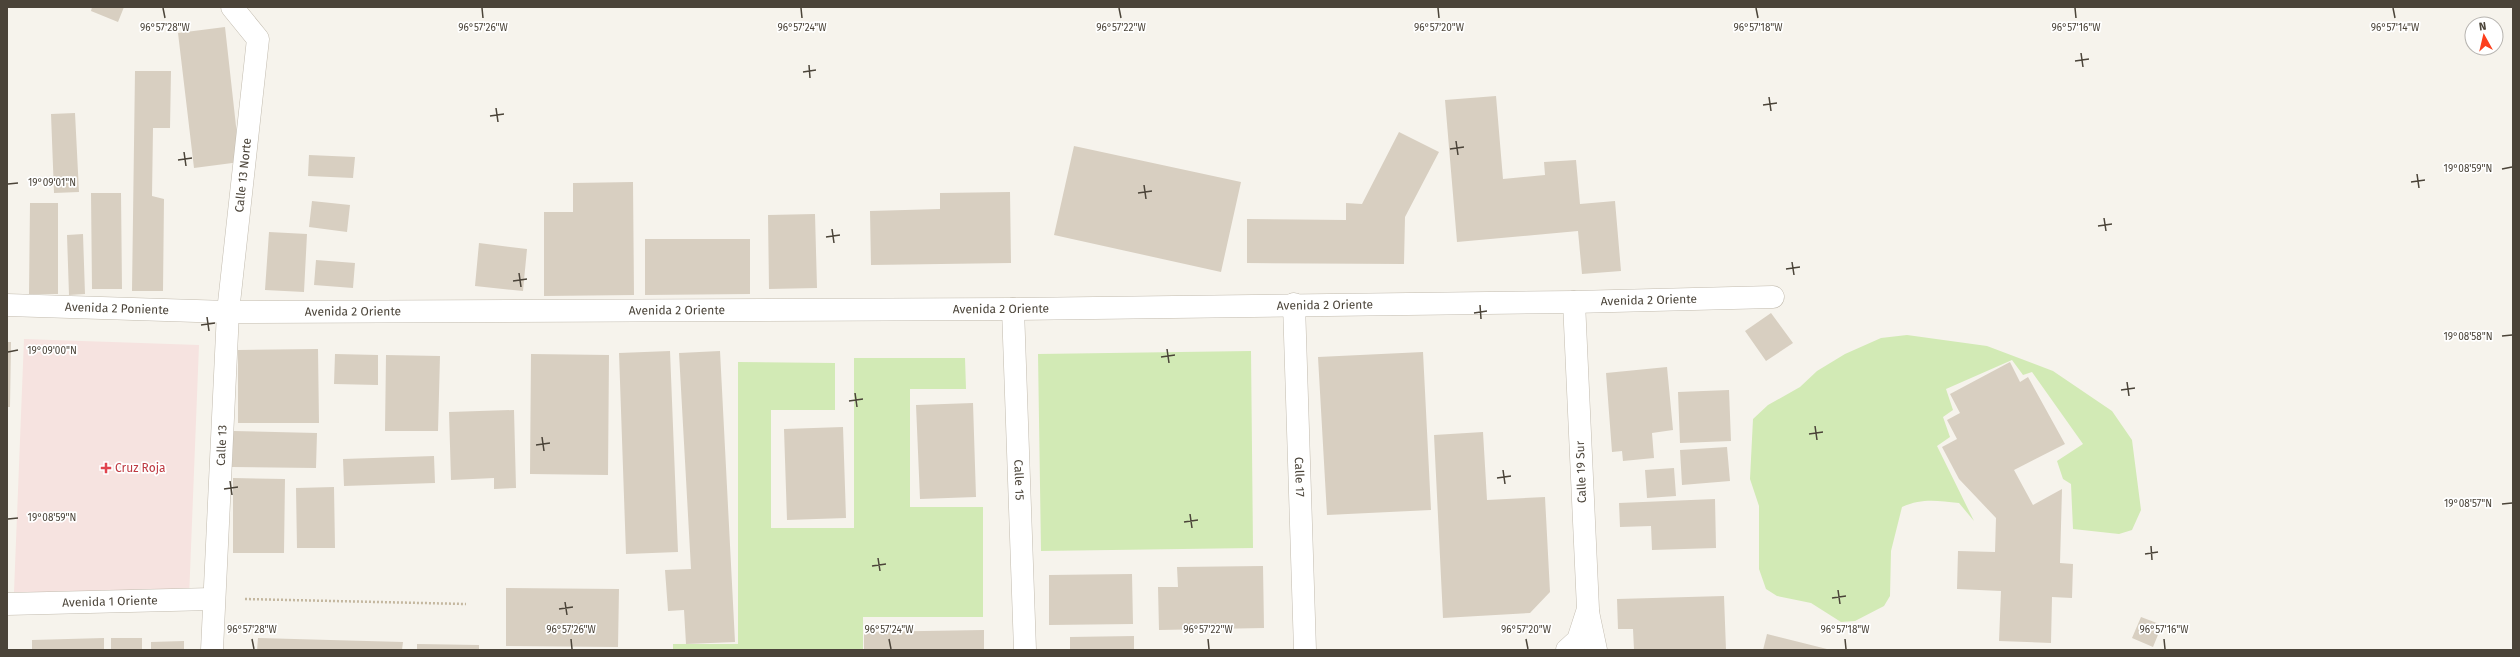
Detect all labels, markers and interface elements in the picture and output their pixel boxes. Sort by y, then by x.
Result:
north arrow [2464,16,2504,56]
text: N [2478,20,2487,34]
text: 96°57'28"W [140,22,191,34]
text: 96°57'26"W [458,22,509,34]
text: 96°57'24"W [778,22,827,34]
text: 96°57'22"W [1096,22,1146,34]
text: 96°57'20"W [1414,22,1465,34]
text: 96°57'18"W [1733,22,1783,34]
text: 96°57'16"W [2052,22,2101,34]
text: 96°57'14"W [2371,22,2420,34]
street label: Calle 13 Norte [232,137,254,213]
text: 19°08'59"N [2444,163,2492,175]
text: 19°09'01"N [28,177,76,189]
street label: Avenida 2 Oriente [1600,292,1697,308]
street label: Avenida 2 Oriente [1277,298,1373,313]
street label: Avenida 2 Poniente [65,300,169,317]
street label: Avenida 2 Oriente [953,302,1049,316]
street label: Avenida 2 Oriente [629,303,725,317]
street label: Avenida 2 Oriente [305,304,401,319]
text: 19°08'58"N [2443,331,2493,343]
text: 19°09'00"N [27,345,77,357]
street label: Calle 13 [214,424,230,466]
street label: Calle 19 Sur [1573,440,1589,503]
street label: Calle 17 [1292,457,1307,497]
street label: Calle 15 [1011,459,1027,501]
place label: Cruz Roja [115,461,166,475]
marker: Cruz Roja [100,462,112,474]
text: 19°08'57"N [2444,498,2492,510]
text: 19°08'59"N [28,512,76,524]
street label: Avenida 1 Oriente [62,593,158,610]
text: 96°57'28"W [227,624,278,636]
text: 96°57'26"W [546,624,597,636]
text: 96°57'24"W [865,624,914,636]
text: 96°57'22"W [1183,624,1233,636]
text: 96°57'20"W [1501,624,1552,636]
text: 96°57'18"W [1820,624,1870,636]
text: 96°57'16"W [2140,624,2189,636]

